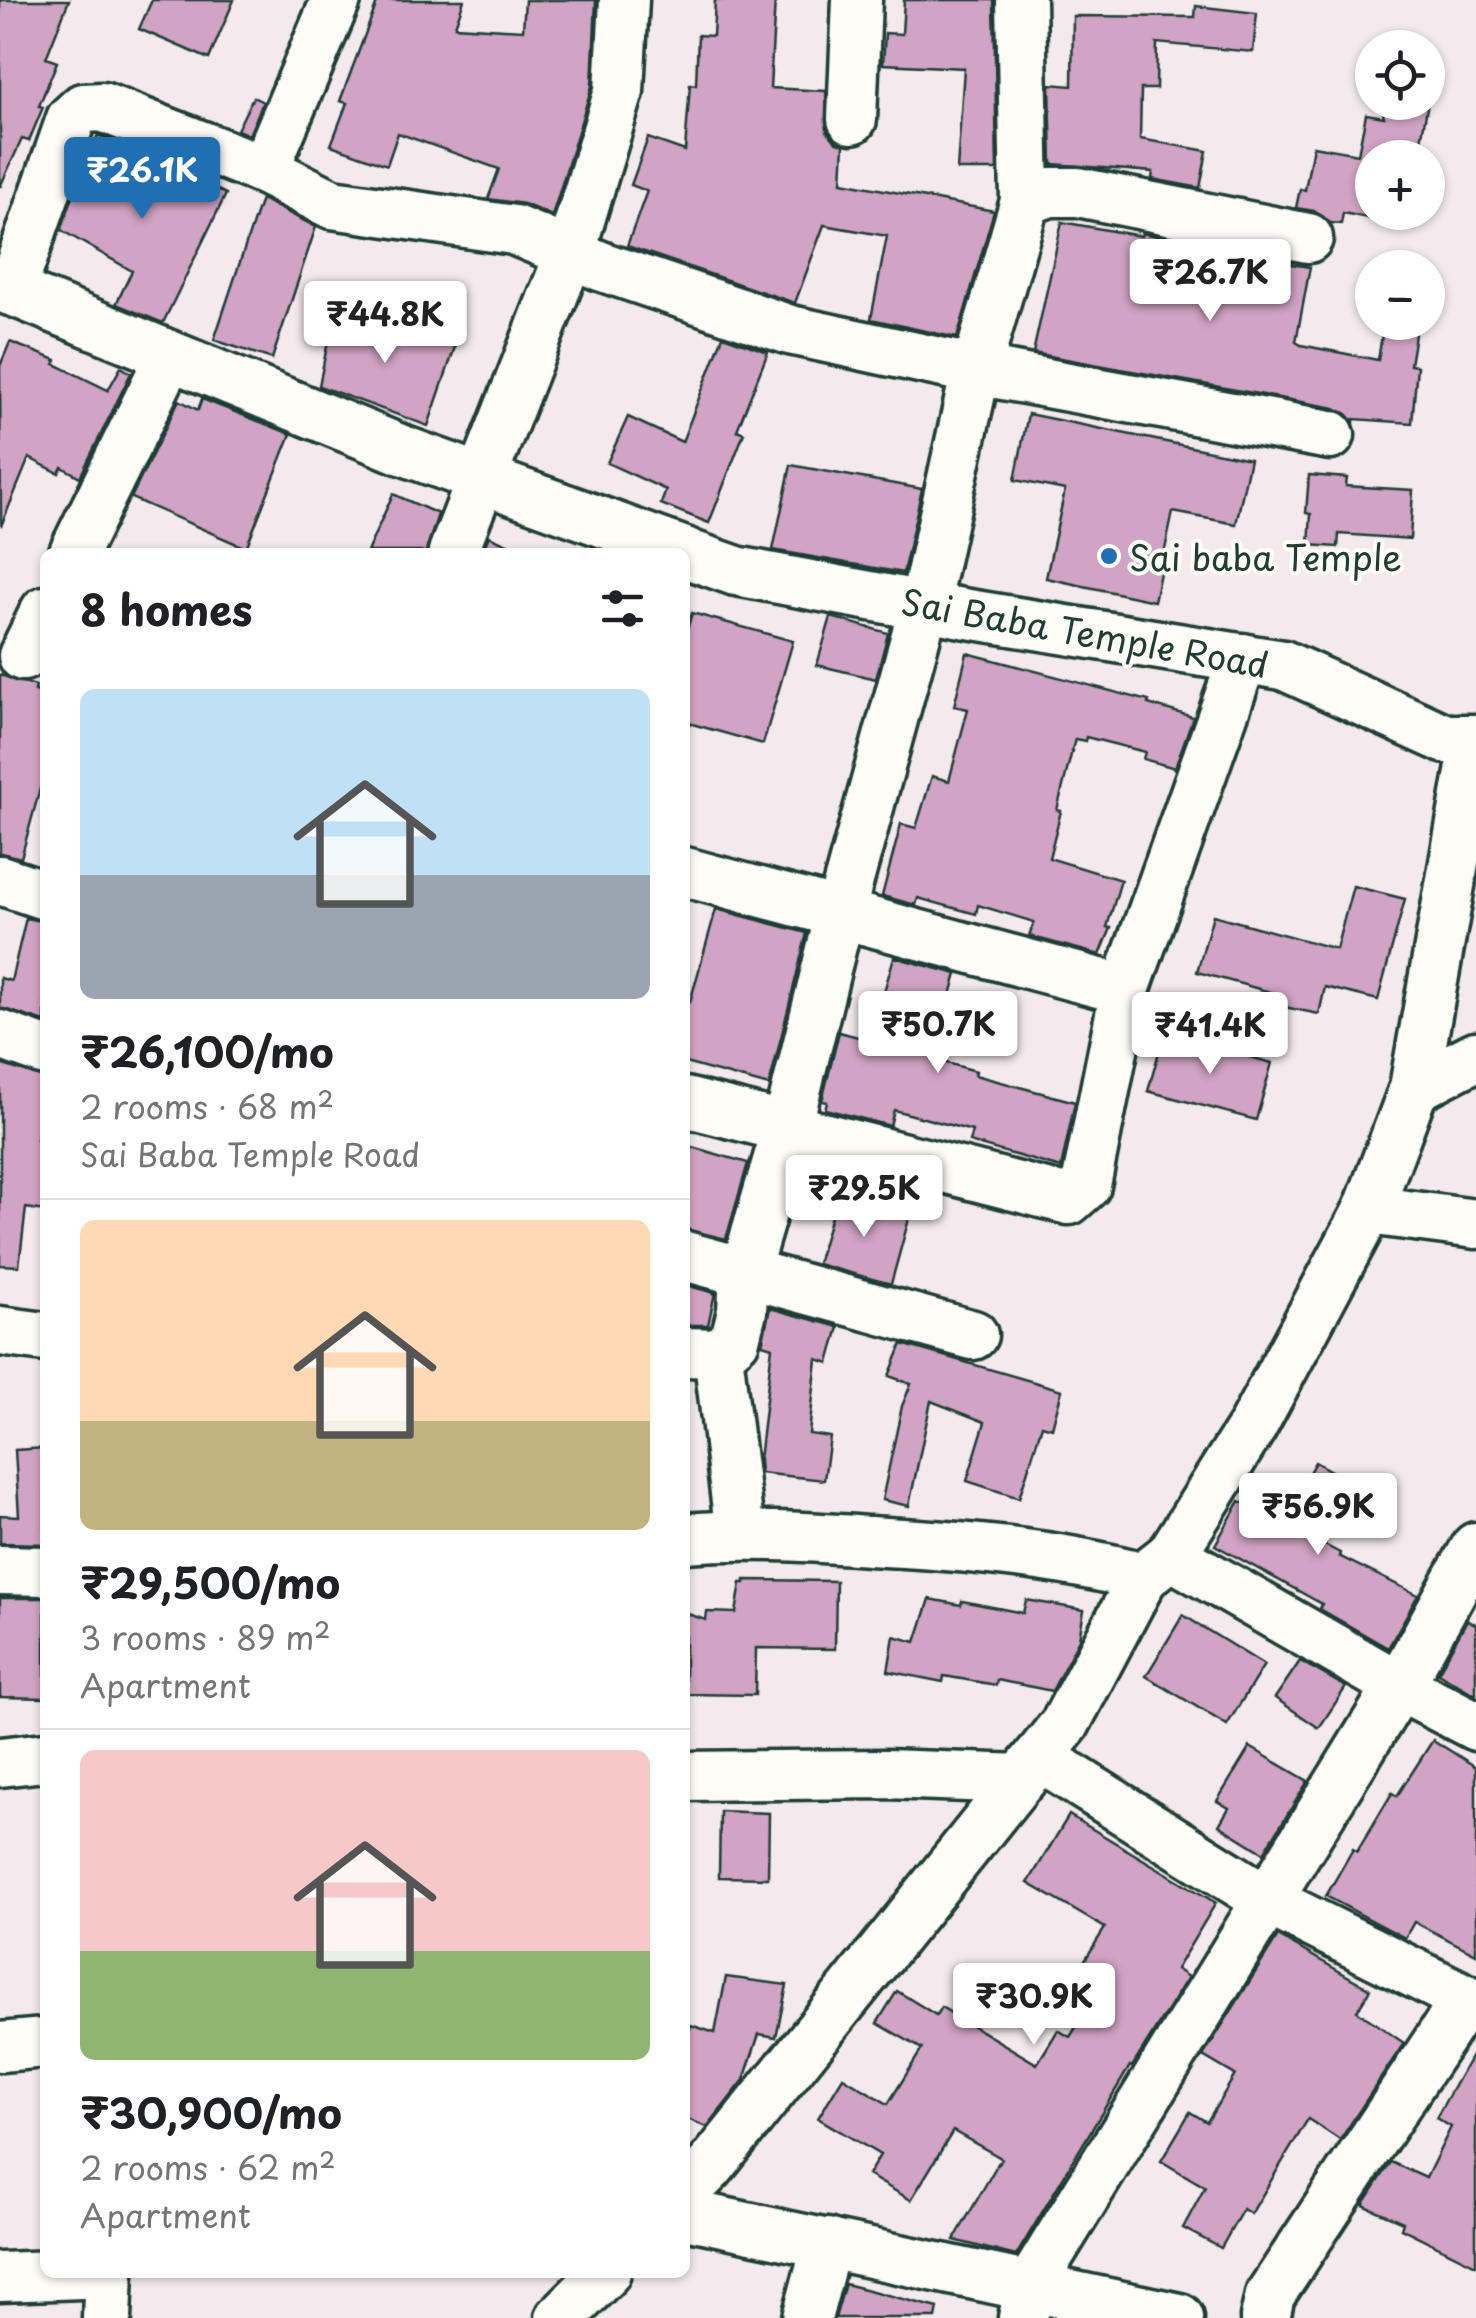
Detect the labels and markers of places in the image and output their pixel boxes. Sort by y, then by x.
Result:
pin: ₹26.1K [61,137,223,222]
pin: ₹26.7K [1129,239,1291,324]
pin: ₹44.8K [304,281,466,366]
place label: Sai baba Temple [1129,530,1402,583]
marker: Sai baba Temple [1098,545,1120,567]
pin: ₹50.7K [857,991,1019,1076]
pin: ₹41.4K [1129,992,1291,1077]
pin: ₹29.5K [783,1155,945,1240]
pin: ₹56.9K [1237,1473,1399,1558]
pin: ₹30.9K [953,1963,1115,2048]

